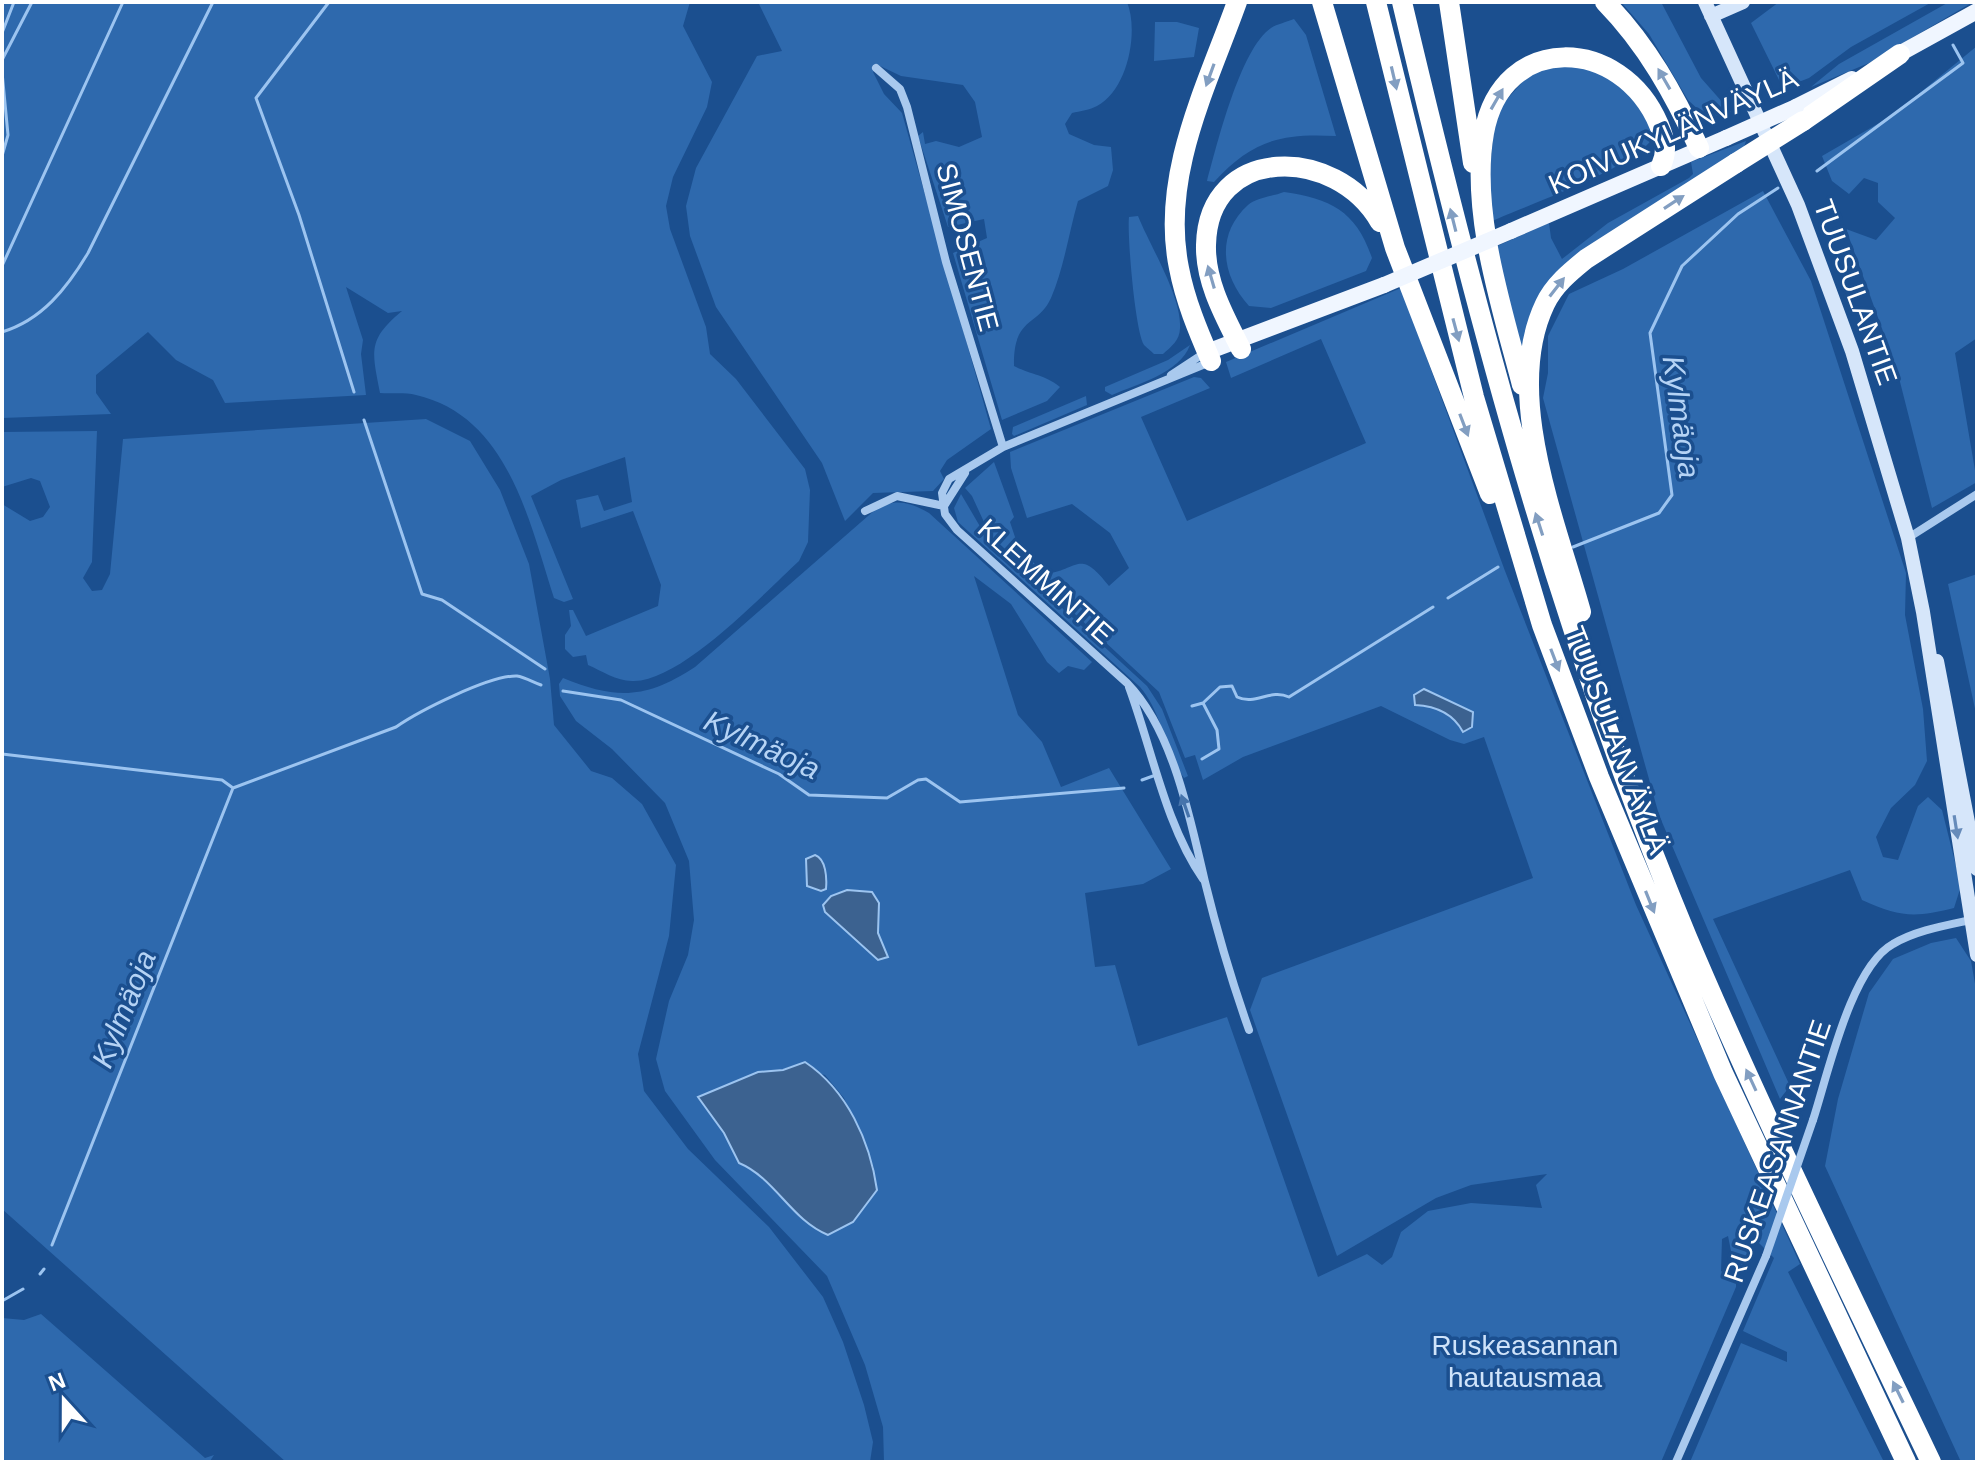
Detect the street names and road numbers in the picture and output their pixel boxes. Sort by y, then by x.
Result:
street label: KOIVUKYLÄNVÄYLÄ [1544,62,1803,200]
street label: SIMOSENTIE [930,160,1005,335]
street label: TUUSULANTIE [1808,195,1903,389]
street label: KLEMMINTIE [972,513,1120,650]
street label: TUUSULANVÄYLÄ [1559,622,1674,859]
street label: RUSKEASANNANTIE [1718,1016,1837,1286]

